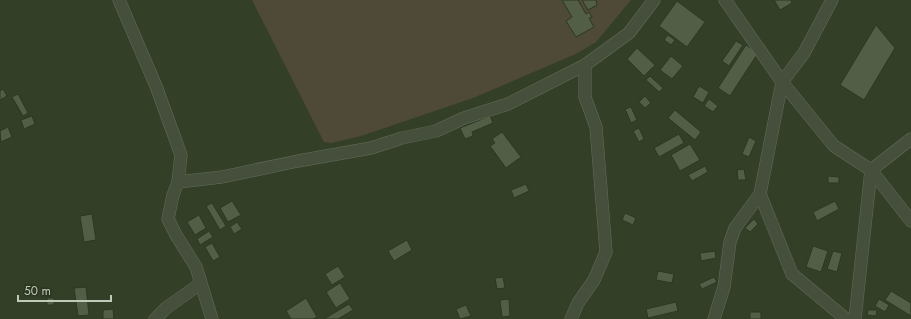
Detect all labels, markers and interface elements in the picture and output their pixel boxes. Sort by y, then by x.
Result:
scale bar [18,277,111,303]
text: 50 m [24,282,51,300]

